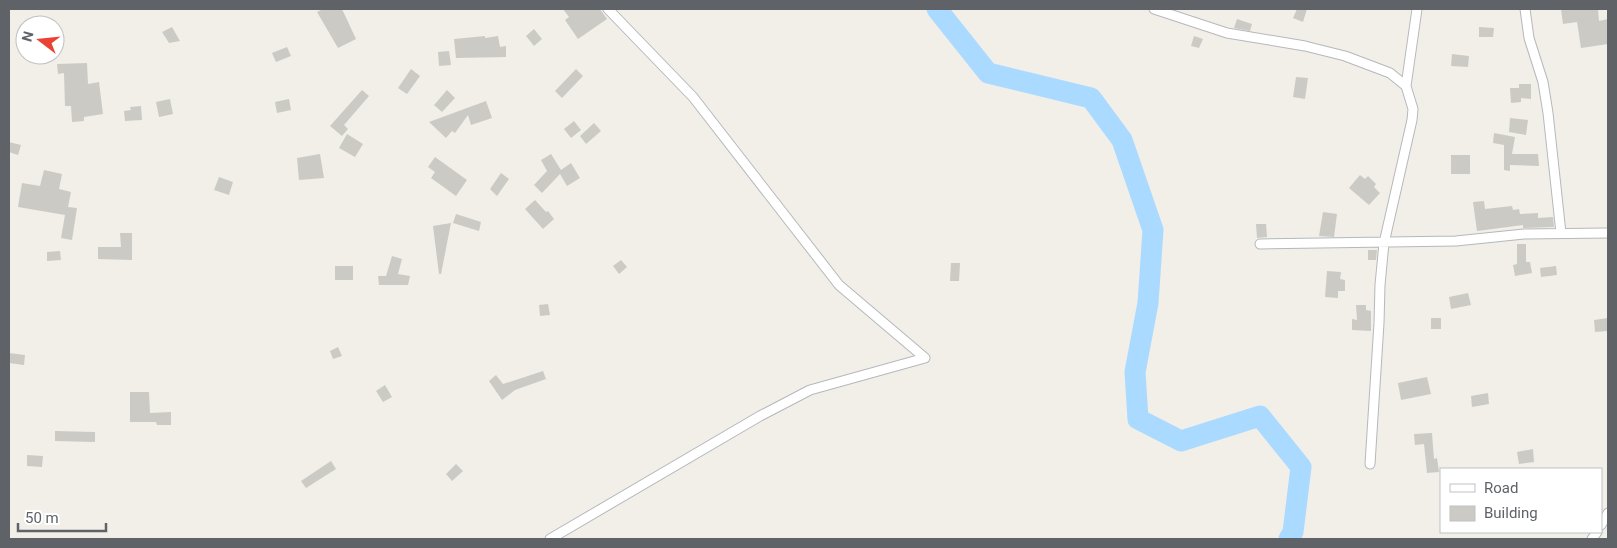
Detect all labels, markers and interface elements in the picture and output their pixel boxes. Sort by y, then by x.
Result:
north arrow [15,15,65,65]
text: N [18,29,37,43]
legend [1440,468,1602,533]
text: Road [1484,479,1518,497]
scale bar [18,500,105,532]
text: Building [1484,504,1538,522]
text: 50 m [25,509,59,527]

